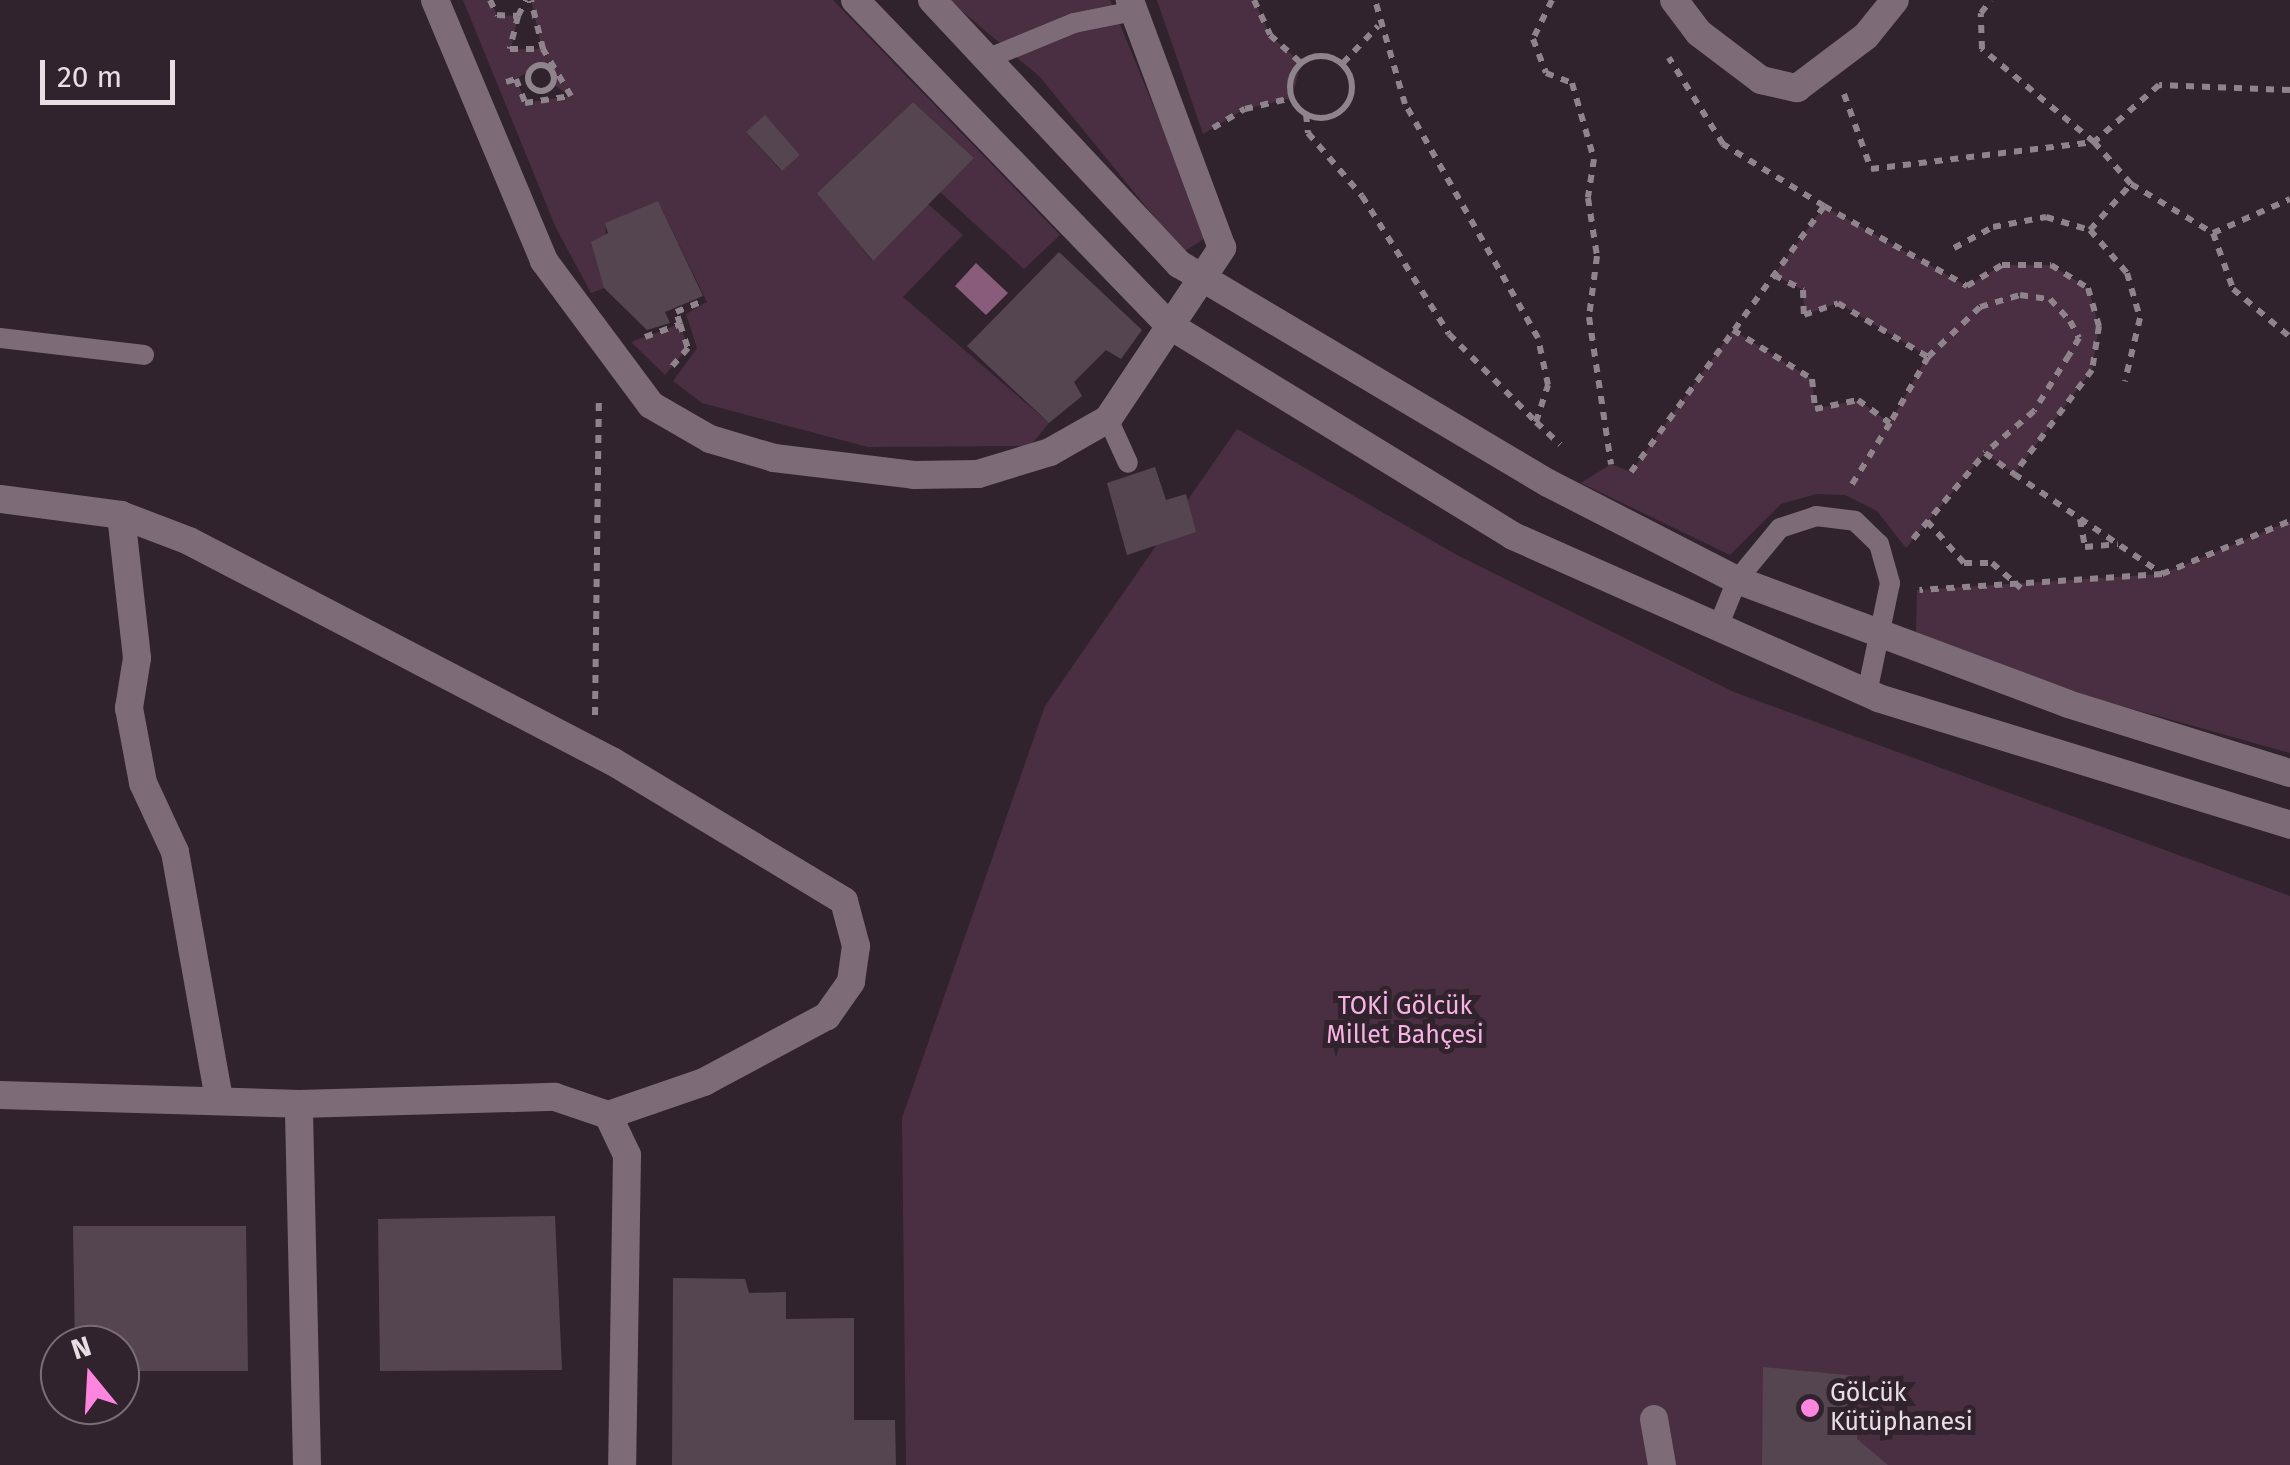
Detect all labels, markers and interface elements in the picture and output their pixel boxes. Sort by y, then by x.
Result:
scale bar [45,40,180,102]
text: 20 m [57,59,122,95]
park label: TOKİ Gölcük Millet Bahçesi [1326,992,1484,1051]
north arrow [40,1325,140,1425]
text: N [67,1329,95,1366]
place label: Gölcük Kütüphanesi [1830,1379,1973,1438]
marker: Gölcük Kütüphanesi [1799,1397,1821,1419]

